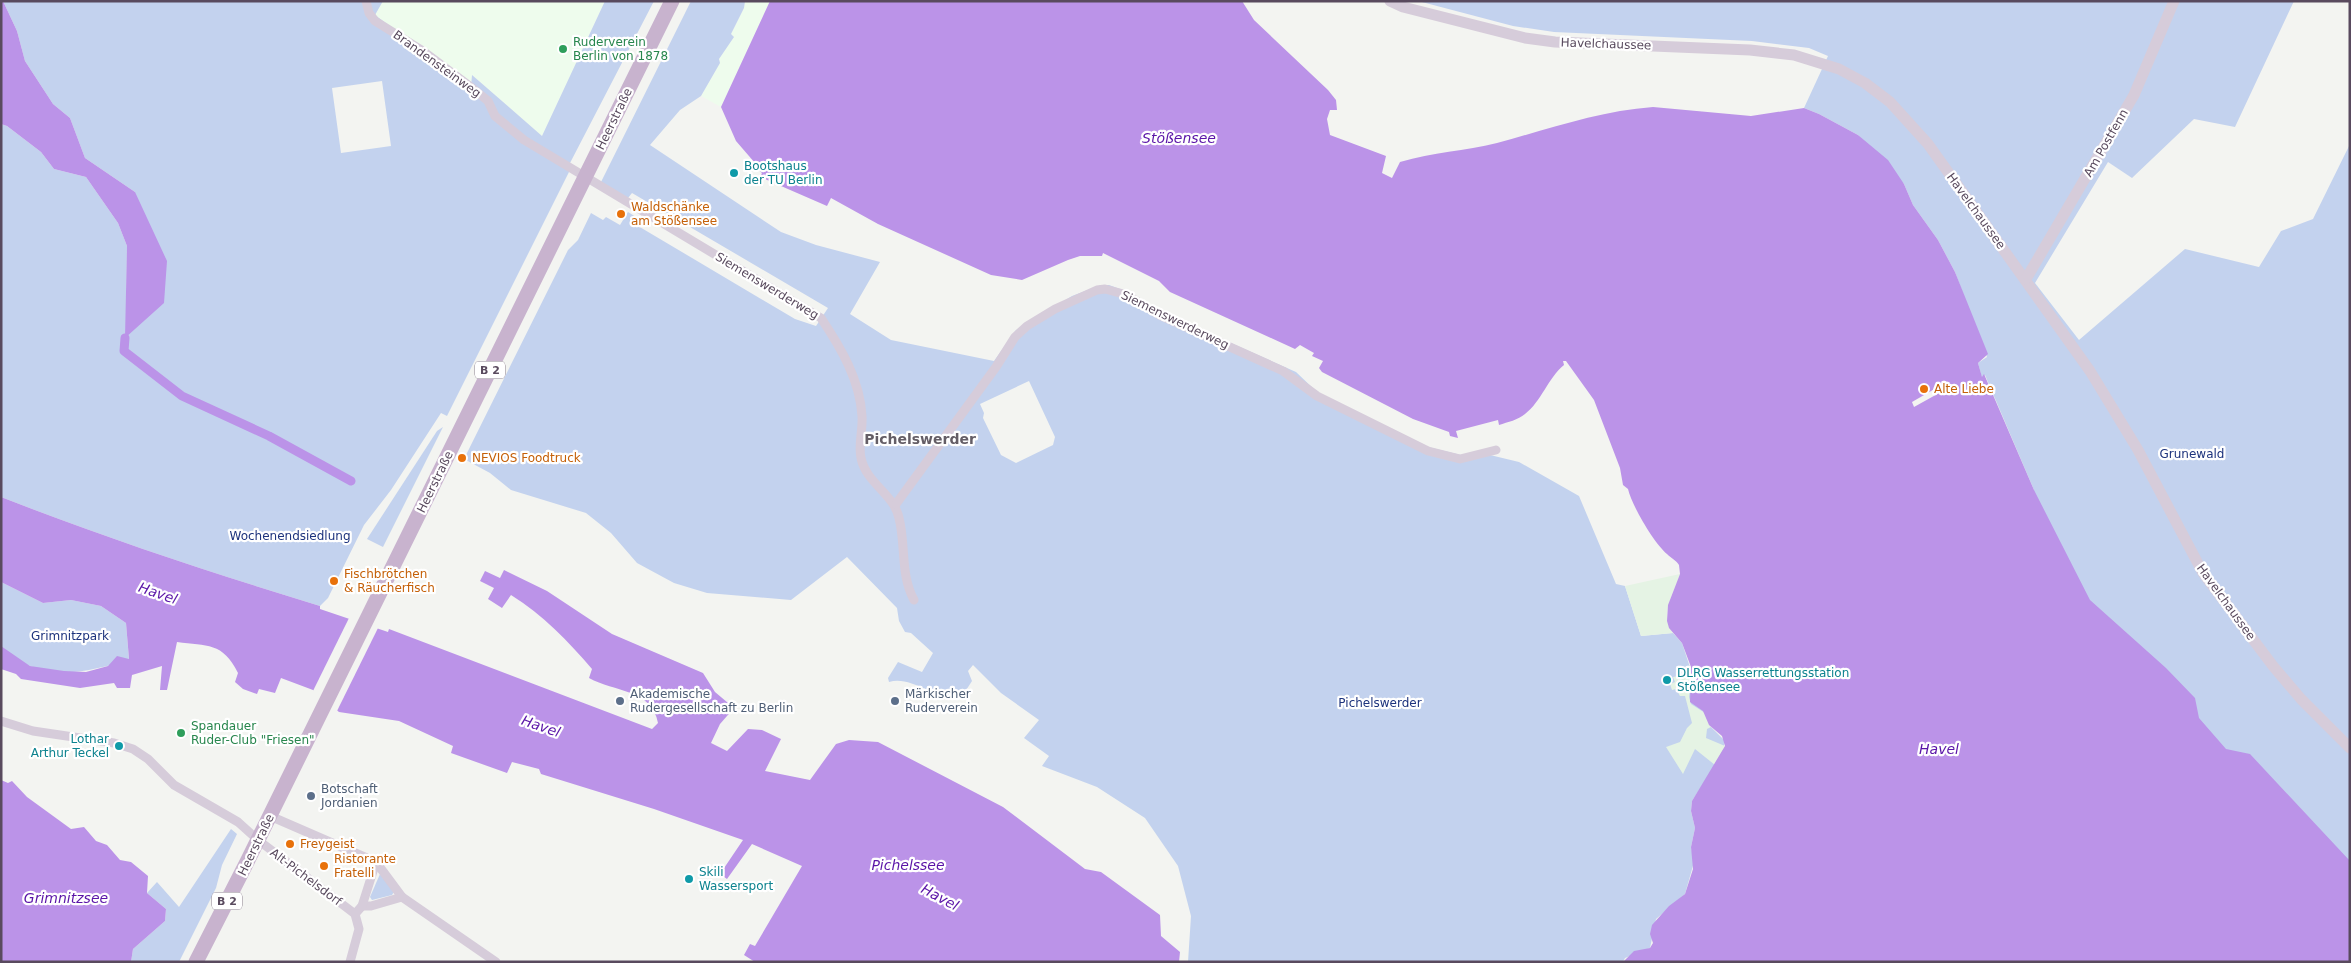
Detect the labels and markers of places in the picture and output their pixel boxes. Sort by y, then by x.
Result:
place label: Ruderverein Berlin von 1878 [573,35,668,63]
marker: Ruderverein Berlin von 1878 [557,43,569,55]
place label: Bootshaus der TU Berlin [744,159,823,187]
marker: Bootshaus der TU Berlin [728,167,740,179]
place label: Waldschänke am Stößensee [631,200,717,228]
marker: Waldschänke am Stößensee [615,208,627,220]
place label: Alte Liebe [1934,382,1994,396]
marker: Alte Liebe [1918,383,1930,395]
place label: NEVIOS Foodtruck [472,451,581,465]
marker: NEVIOS Foodtruck [456,452,468,464]
place label: Fischbrötchen & Räucherfisch [344,567,435,595]
marker: Fischbrötchen & Räucherfisch [328,575,340,587]
place label: DLRG Wasserrettungsstation Stößensee [1677,666,1849,694]
marker: DLRG Wasserrettungsstation Stößensee [1661,674,1673,686]
place label: Akademische Rudergesellschaft zu Berlin [630,687,793,715]
place label: Märkischer Ruderverein [905,687,978,715]
marker: Akademische Rudergesellschaft zu Berlin [614,695,626,707]
marker: Märkischer Ruderverein [889,695,901,707]
place label: Spandauer Ruder-Club "Friesen" [191,719,315,747]
marker: Spandauer Ruder-Club "Friesen" [175,727,187,739]
place label: Lothar Arthur Teckel [31,732,109,760]
marker: Lothar Arthur Teckel [113,740,125,752]
place label: Botschaft Jordanien [320,782,378,810]
marker: Botschaft Jordanien [305,790,317,802]
place label: Freygeist [300,837,355,851]
marker: Freygeist [284,838,296,850]
place label: Ristorante Fratelli [334,852,396,880]
marker: Ristorante Fratelli [318,860,330,872]
place label: Skili Wassersport [699,865,773,893]
marker: Skili Wassersport [683,873,695,885]

